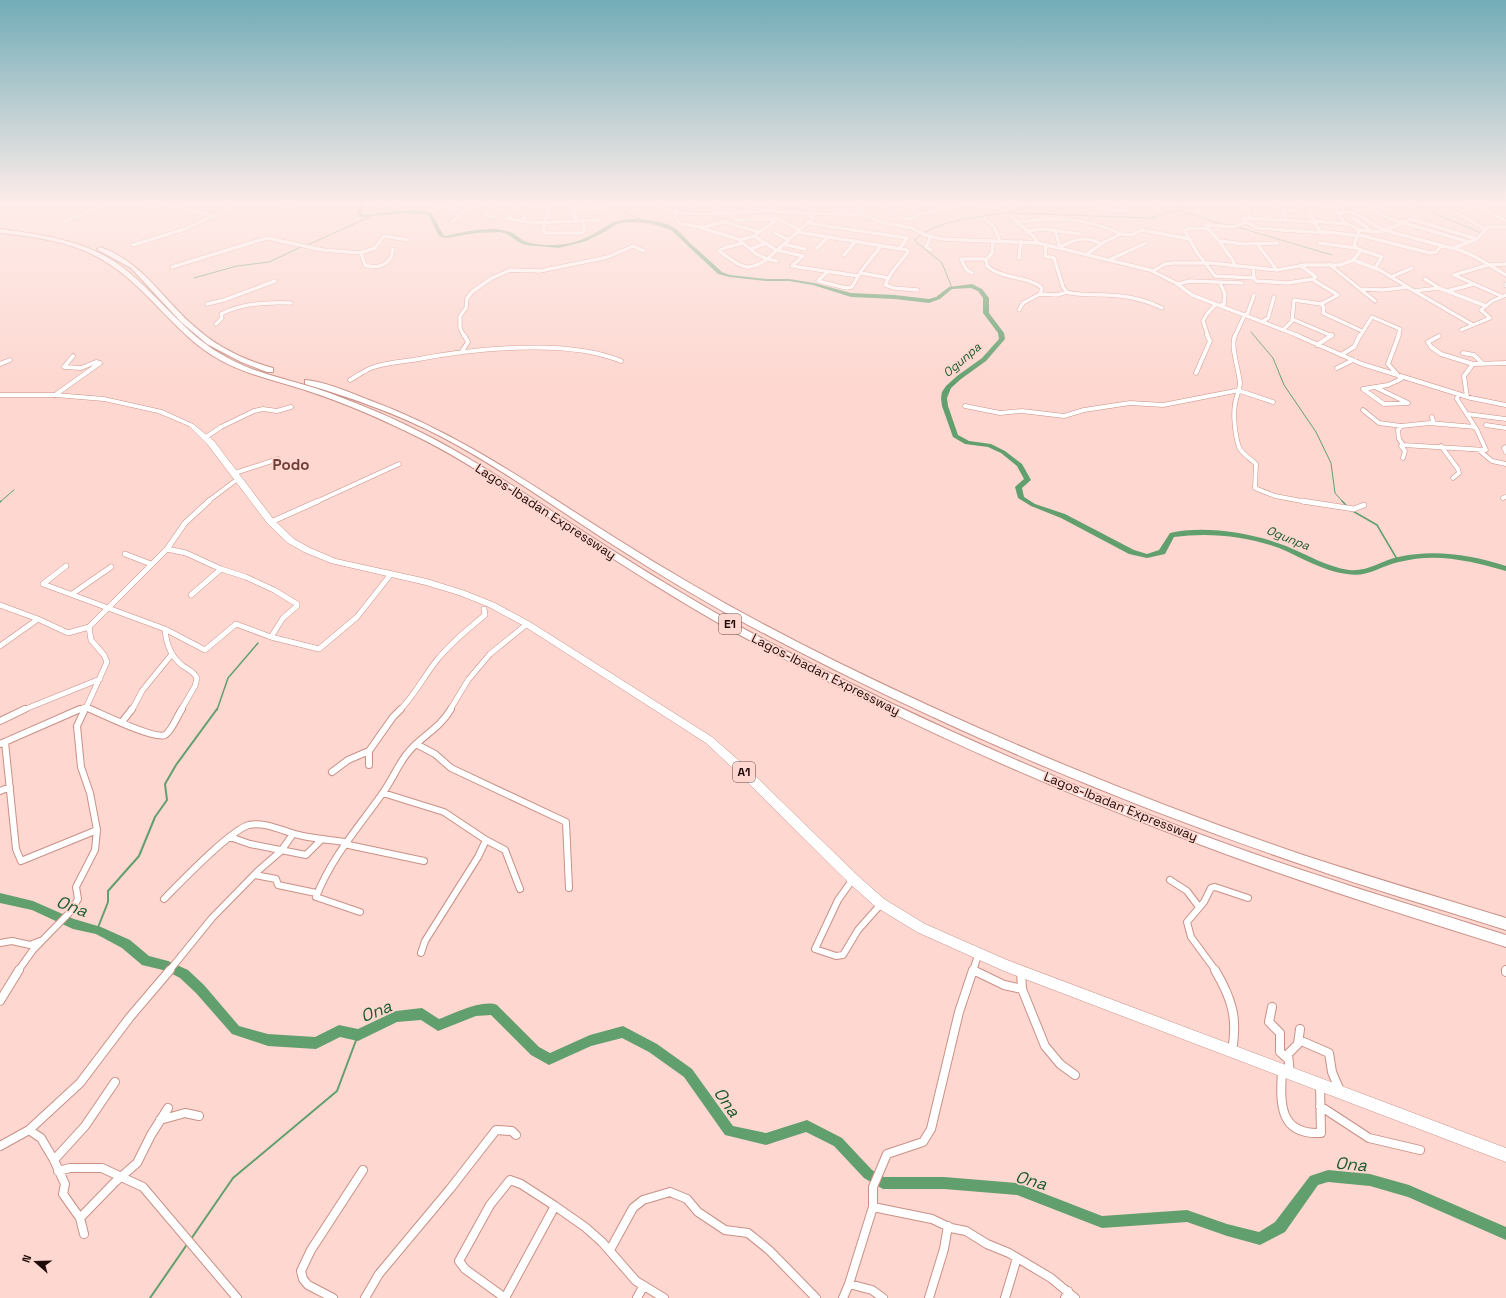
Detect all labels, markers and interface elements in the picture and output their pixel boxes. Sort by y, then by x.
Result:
water label: Ogunpa [940,339,984,381]
district label: Podo [273,455,309,474]
street label: Lagos-Ibadan Expressway [472,460,619,563]
water label: Ogunpa [1264,522,1312,554]
road number: E1 [719,614,741,634]
street label: Lagos-Ibadan Expressway [749,630,903,719]
road number: A1 [733,762,755,782]
street label: Lagos-Ibadan Expressway [1041,768,1200,845]
water label: Ona [53,890,91,922]
water label: Ona [357,995,395,1027]
water label: Ona [709,1083,745,1121]
water label: Ona [1334,1152,1368,1176]
water label: Ona [1013,1165,1049,1195]
north arrow [16,1242,56,1282]
text: N [19,1253,34,1264]

